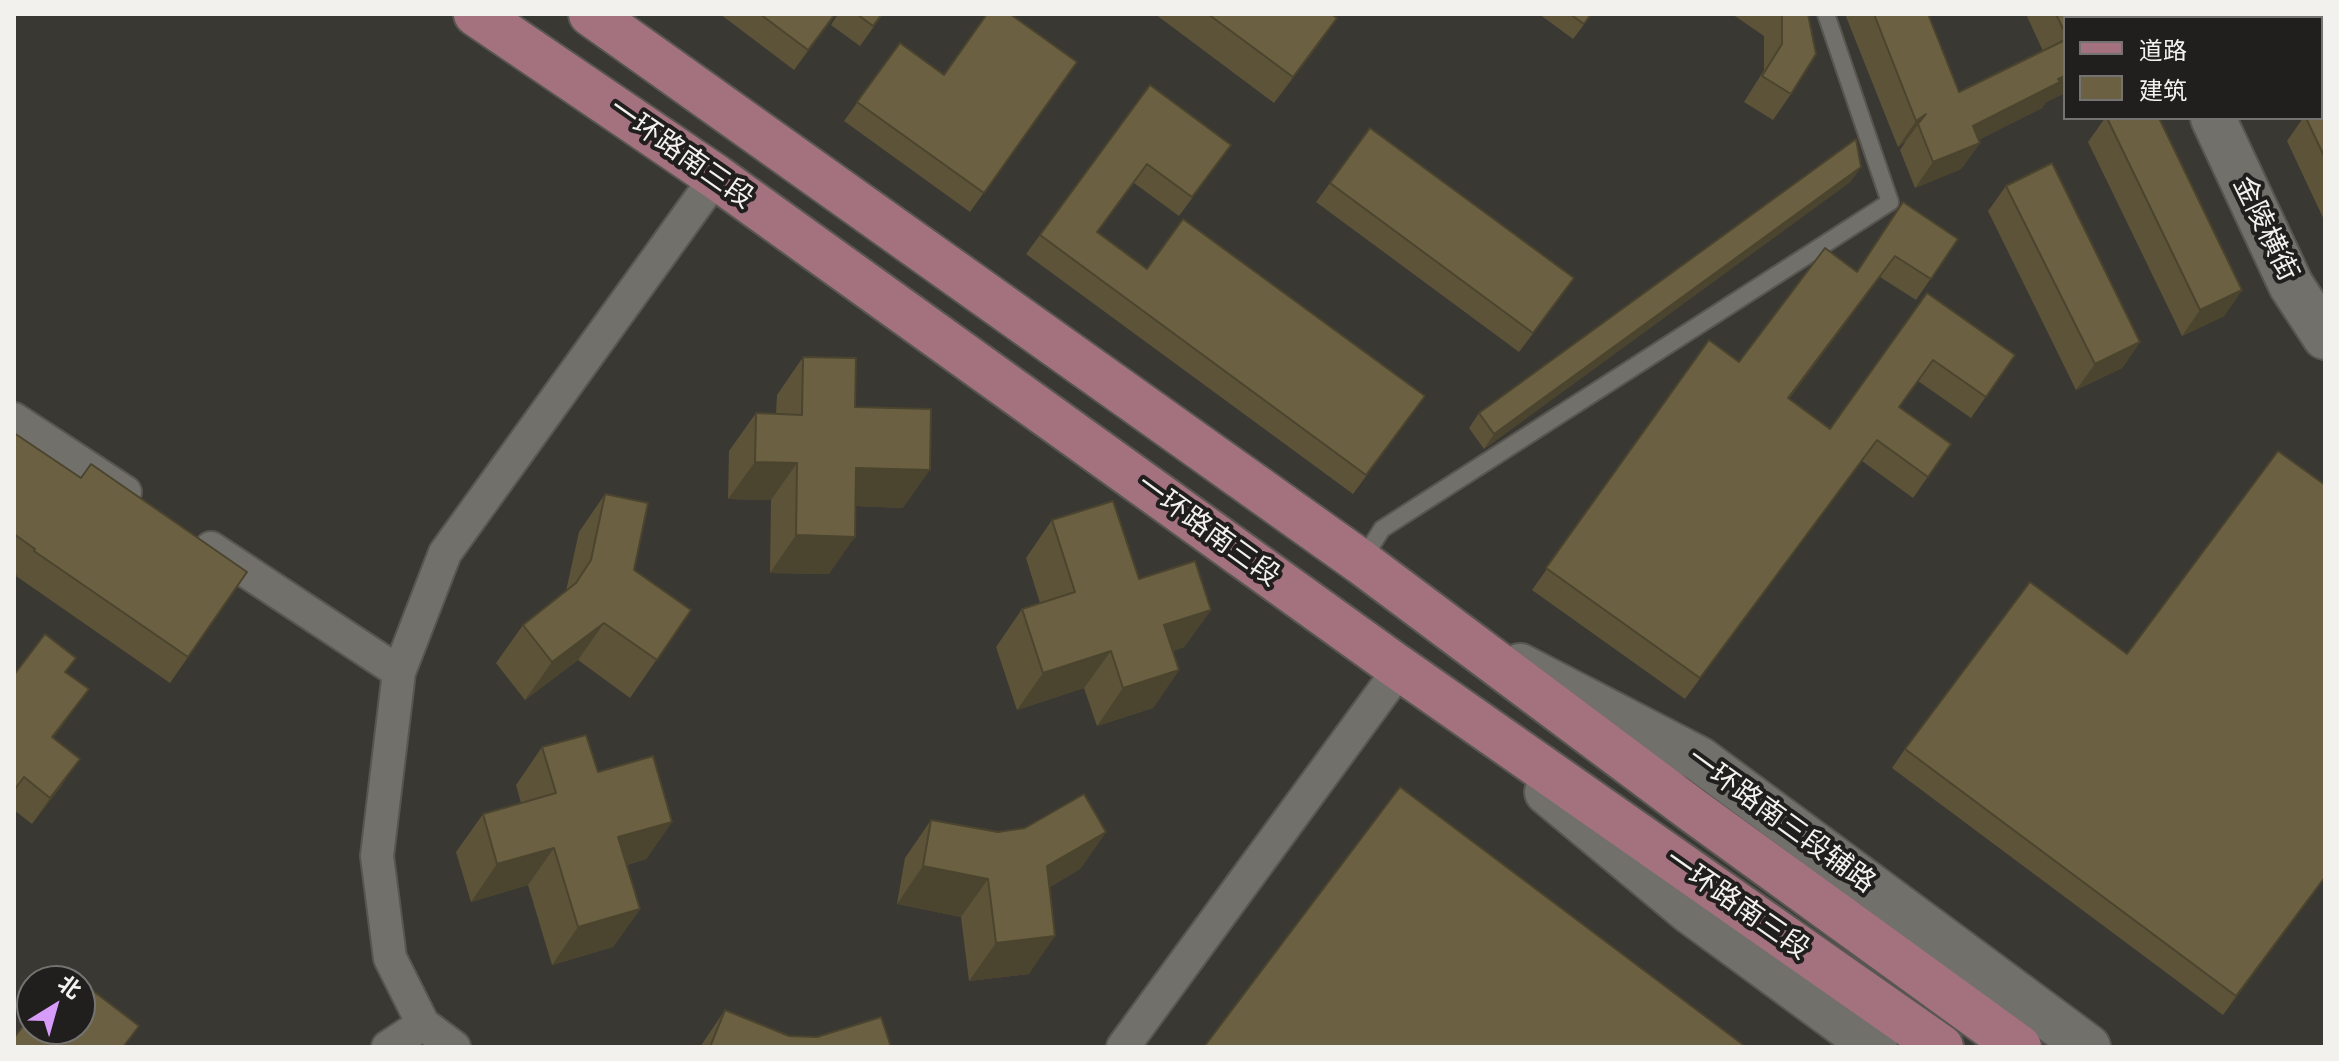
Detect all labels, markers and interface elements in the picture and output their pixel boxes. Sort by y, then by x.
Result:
legend [2063,16,2323,120]
text: 道路 [2139,37,2187,65]
text: 建筑 [2139,77,2187,105]
street label: 一环路南三段 [603,92,759,216]
street label: 金陵横街 [2225,171,2305,287]
street label: 一环路南三段 [1130,468,1286,594]
street label: 一环路南三段辅路 [1681,742,1881,900]
street label: 一环路南三段 [1659,843,1815,967]
north arrow [16,965,96,1045]
text: 北 [53,970,86,1004]

